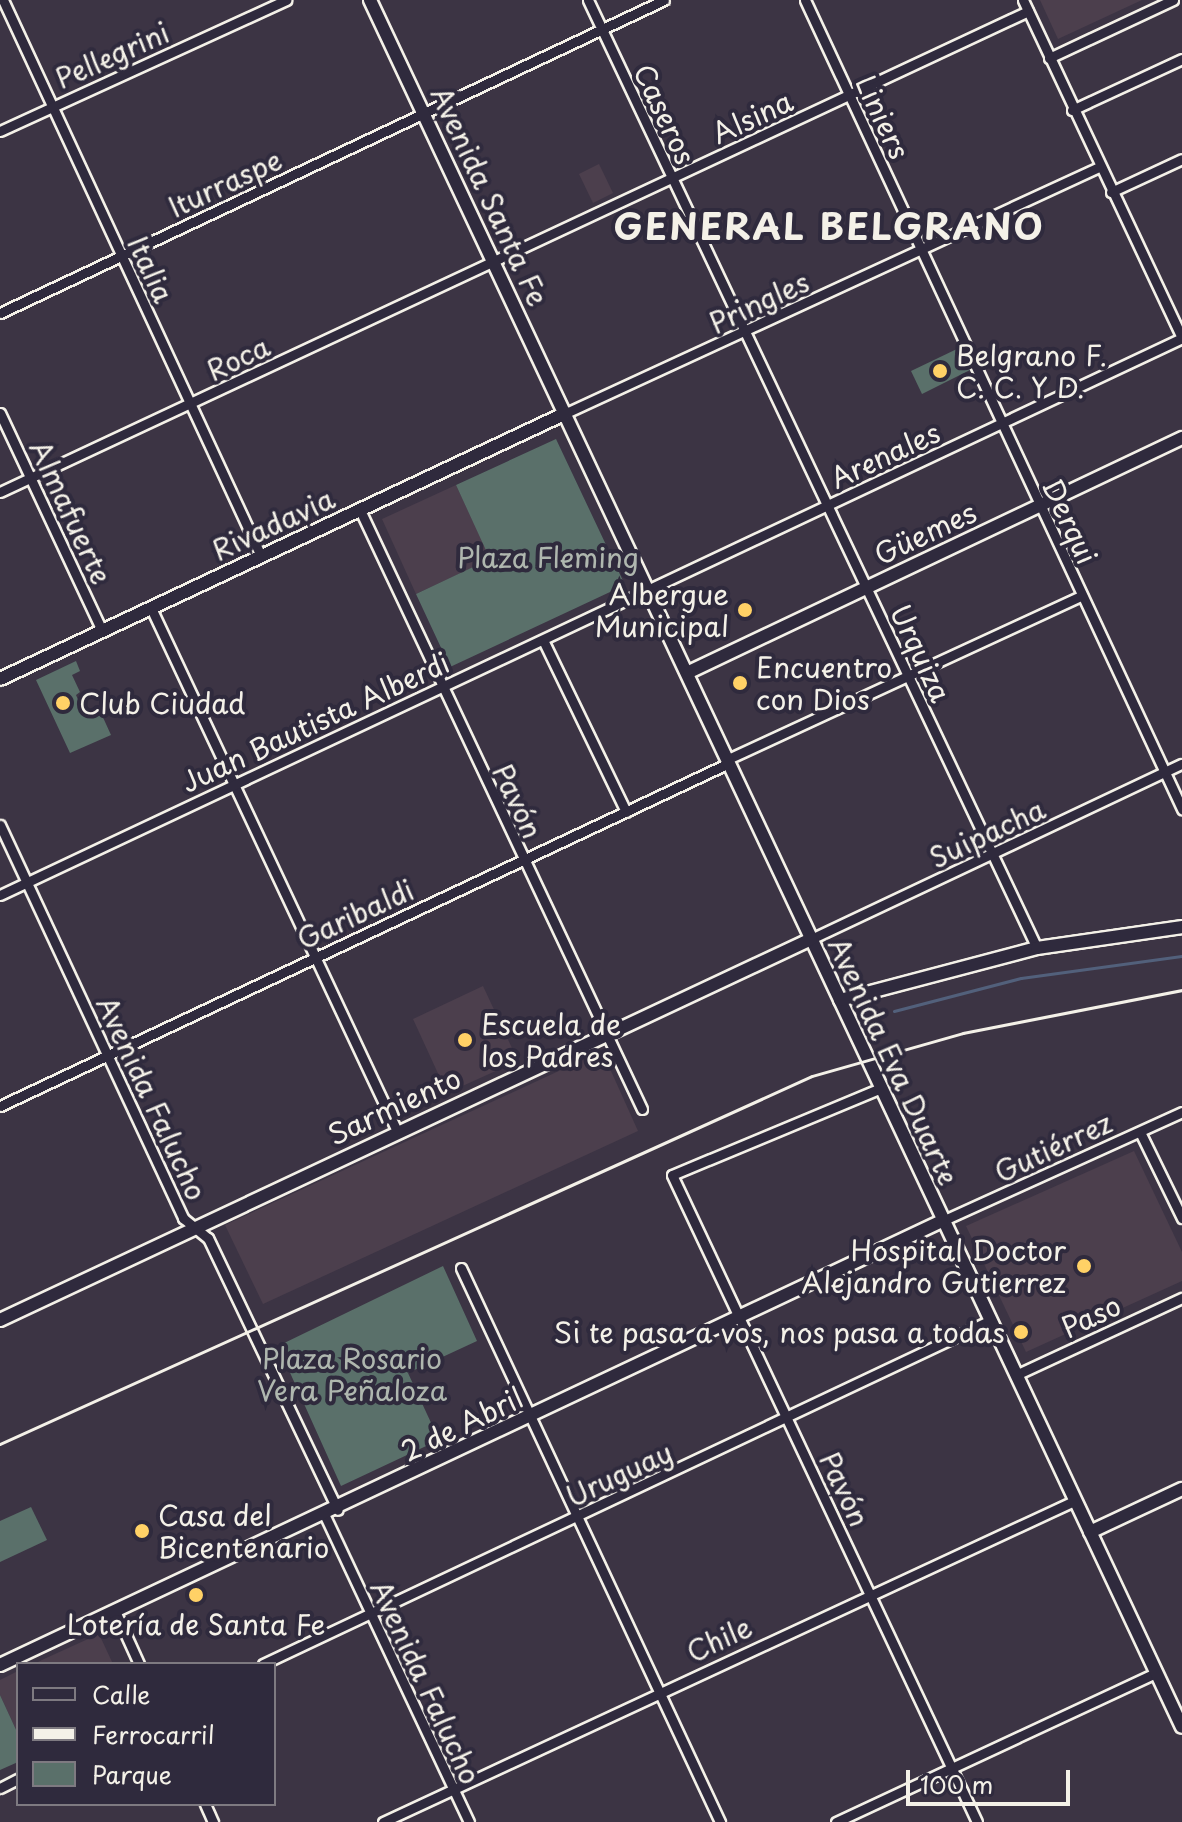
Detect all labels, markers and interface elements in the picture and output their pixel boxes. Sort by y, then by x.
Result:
street label: Pellegrini [50,15,174,95]
street label: Caseros [627,59,703,169]
street label: Liniers [849,70,917,164]
street label: Avenida Santa Fe [425,82,555,310]
street label: Alsina [706,84,798,150]
street label: Iturraspe [163,142,287,224]
district label: GENERAL BELGRANO [615,204,1043,248]
street label: Italia [121,230,181,308]
street label: Pringles [704,264,814,340]
street label: Roca [201,329,275,387]
place label: Belgrano F. C. C. Y D. [956,338,1106,404]
marker: Belgrano F. C. C. Y D. [931,362,949,380]
street label: Arenales [825,415,945,495]
street label: Almafuerte [23,435,119,589]
street label: Derqui [1036,473,1104,569]
street label: Rivadavia [206,481,340,567]
street label: Güemes [869,495,981,571]
park label: Plaza Fleming [456,540,640,574]
place label: Albergue Municipal [595,577,729,643]
street label: Urquiza [884,599,958,707]
marker: Albergue Municipal [736,601,754,619]
street label: Juan Bautista Alberdi [174,644,456,800]
place label: Encuentro con Dios [756,650,892,716]
marker: Encuentro con Dios [731,674,749,692]
place label: Club Ciudad [79,686,244,720]
marker: Club Ciudad [54,694,72,712]
street label: Pavón [486,758,550,844]
street label: Suipacha [924,792,1050,874]
street label: Garibaldi [291,872,419,956]
street label: Avenida Eva Duarte [822,932,966,1190]
street label: Avenida Falucho [90,991,214,1205]
place label: Escuela de los Padres [481,1007,621,1073]
marker: Escuela de los Padres [456,1031,474,1049]
street label: Sarmiento [322,1061,466,1151]
street label: Gutiérrez [989,1105,1117,1189]
place label: Hospital Doctor Alejandro Gutierrez [801,1233,1066,1299]
marker: Hospital Doctor Alejandro Gutierrez [1073,1255,1095,1277]
street label: Paso [1056,1288,1126,1344]
place label: Si te pasa a vos, nos pasa a todas [549,1315,1005,1349]
marker: Si te pasa a vos, nos pasa a todas [1012,1323,1030,1341]
park label: Plaza Rosario Vera Peñaloza [257,1341,447,1407]
street label: 2 de Abril [394,1379,530,1469]
street label: Uruguay [560,1435,678,1513]
street label: Pavón [813,1446,877,1532]
place label: Casa del Bicentenario [158,1498,329,1564]
marker: Casa del Bicentenario [133,1522,151,1540]
street label: Avenida Falucho [364,1575,488,1789]
marker: Lotería de Santa Fe [187,1586,205,1604]
place label: Lotería de Santa Fe [64,1607,328,1641]
street label: Chile [681,1609,757,1669]
legend [16,1662,276,1806]
text: Calle [92,1676,150,1712]
text: Ferrocarril [92,1716,215,1752]
scale bar [910,1754,1074,1804]
text: Parque [92,1756,172,1792]
text: 100 m [920,1766,993,1802]

